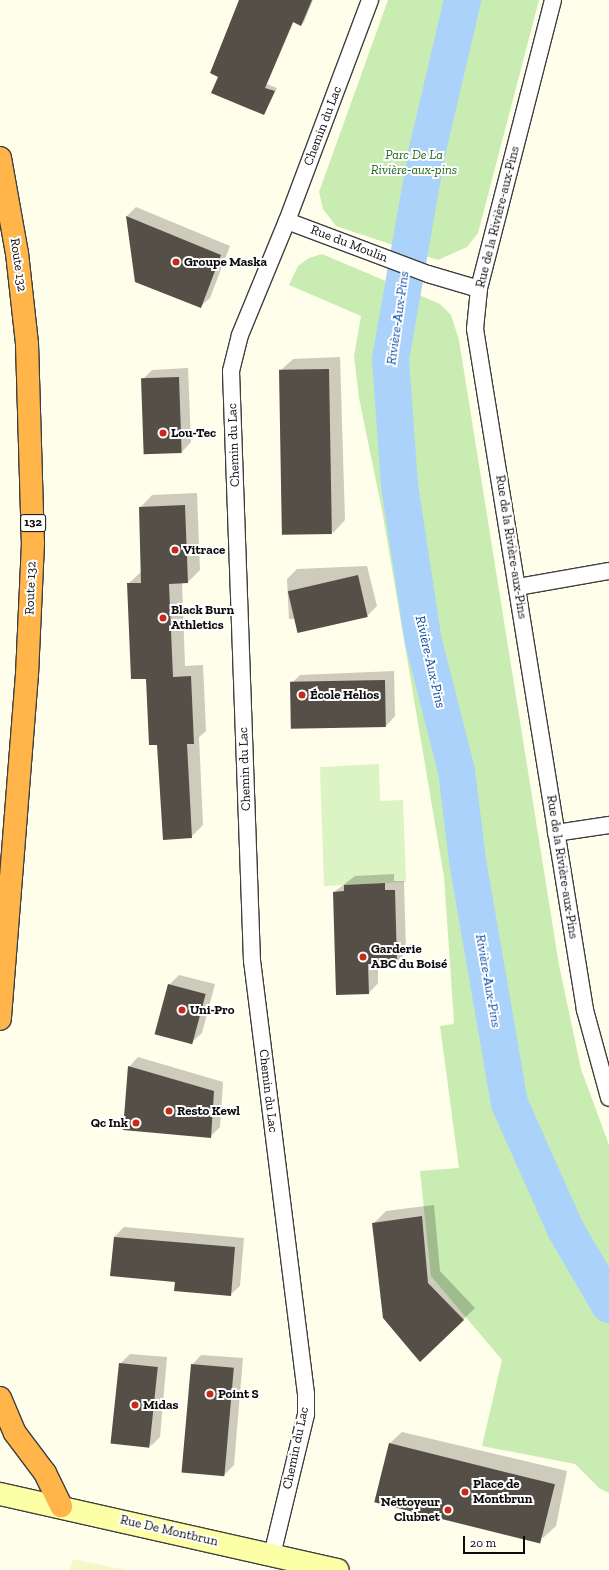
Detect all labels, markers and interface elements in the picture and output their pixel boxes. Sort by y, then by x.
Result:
street label: Chemin du Lac [301,84,345,168]
street label: Rue de la Rivière-aux-Pins [473,145,523,289]
park label: Parc De La Rivière-aux-pins [371,148,457,179]
street label: Rue du Moulin [308,222,390,266]
street label: Route 132 [7,237,29,293]
place label: Groupe Maska [184,254,267,270]
marker: Groupe Maska [171,257,181,267]
water label: Rivière-Aux-Pins [383,270,413,366]
street label: Chemin du Lac [225,403,243,487]
place label: Lou-Tec [171,425,216,441]
marker: Lou-Tec [158,428,168,438]
street label: Rue de la Rivière-aux-Pins [492,474,530,620]
road number: 132 [20,513,46,533]
place label: Vitrace [183,542,225,558]
marker: Vitrace [170,545,180,555]
street label: Route 132 [22,561,40,615]
place label: Black Burn Athletics [171,603,234,634]
marker: Black Burn Athletics [158,613,168,623]
water label: Rivière-Aux-Pins [411,614,449,710]
place label: École Helios [310,687,379,703]
marker: École Helios [297,690,307,700]
street label: Chemin du Lac [236,727,254,811]
street label: Rue de la Rivière-aux-Pins [543,794,581,940]
water label: Rivière-Aux-Pins [472,933,504,1029]
place label: Garderie ABC du Boisé [371,942,447,973]
marker: Garderie ABC du Boisé [358,952,368,962]
place label: Uni-Pro [190,1002,235,1018]
marker: Uni-Pro [177,1005,187,1015]
street label: Chemin du Lac [255,1048,281,1134]
place label: Resto Kewl [177,1103,240,1119]
marker: Resto Kewl [164,1106,174,1116]
place label: Qc Ink [91,1115,128,1131]
marker: Qc Ink [131,1118,141,1128]
place label: Point S [218,1386,259,1402]
marker: Point S [205,1389,215,1399]
place label: Midas [143,1397,178,1413]
marker: Midas [130,1400,140,1410]
street label: Chemin du Lac [280,1405,312,1491]
place label: Place de Montbrun [473,1477,532,1508]
marker: Place de Montbrun [460,1487,470,1497]
place label: Nettoyeur Clubnet [381,1495,440,1526]
marker: Nettoyeur Clubnet [443,1505,453,1515]
street label: Rue De Montbrun [119,1512,219,1550]
scale bar [465,1528,527,1554]
text: 20 m [470,1536,496,1550]

